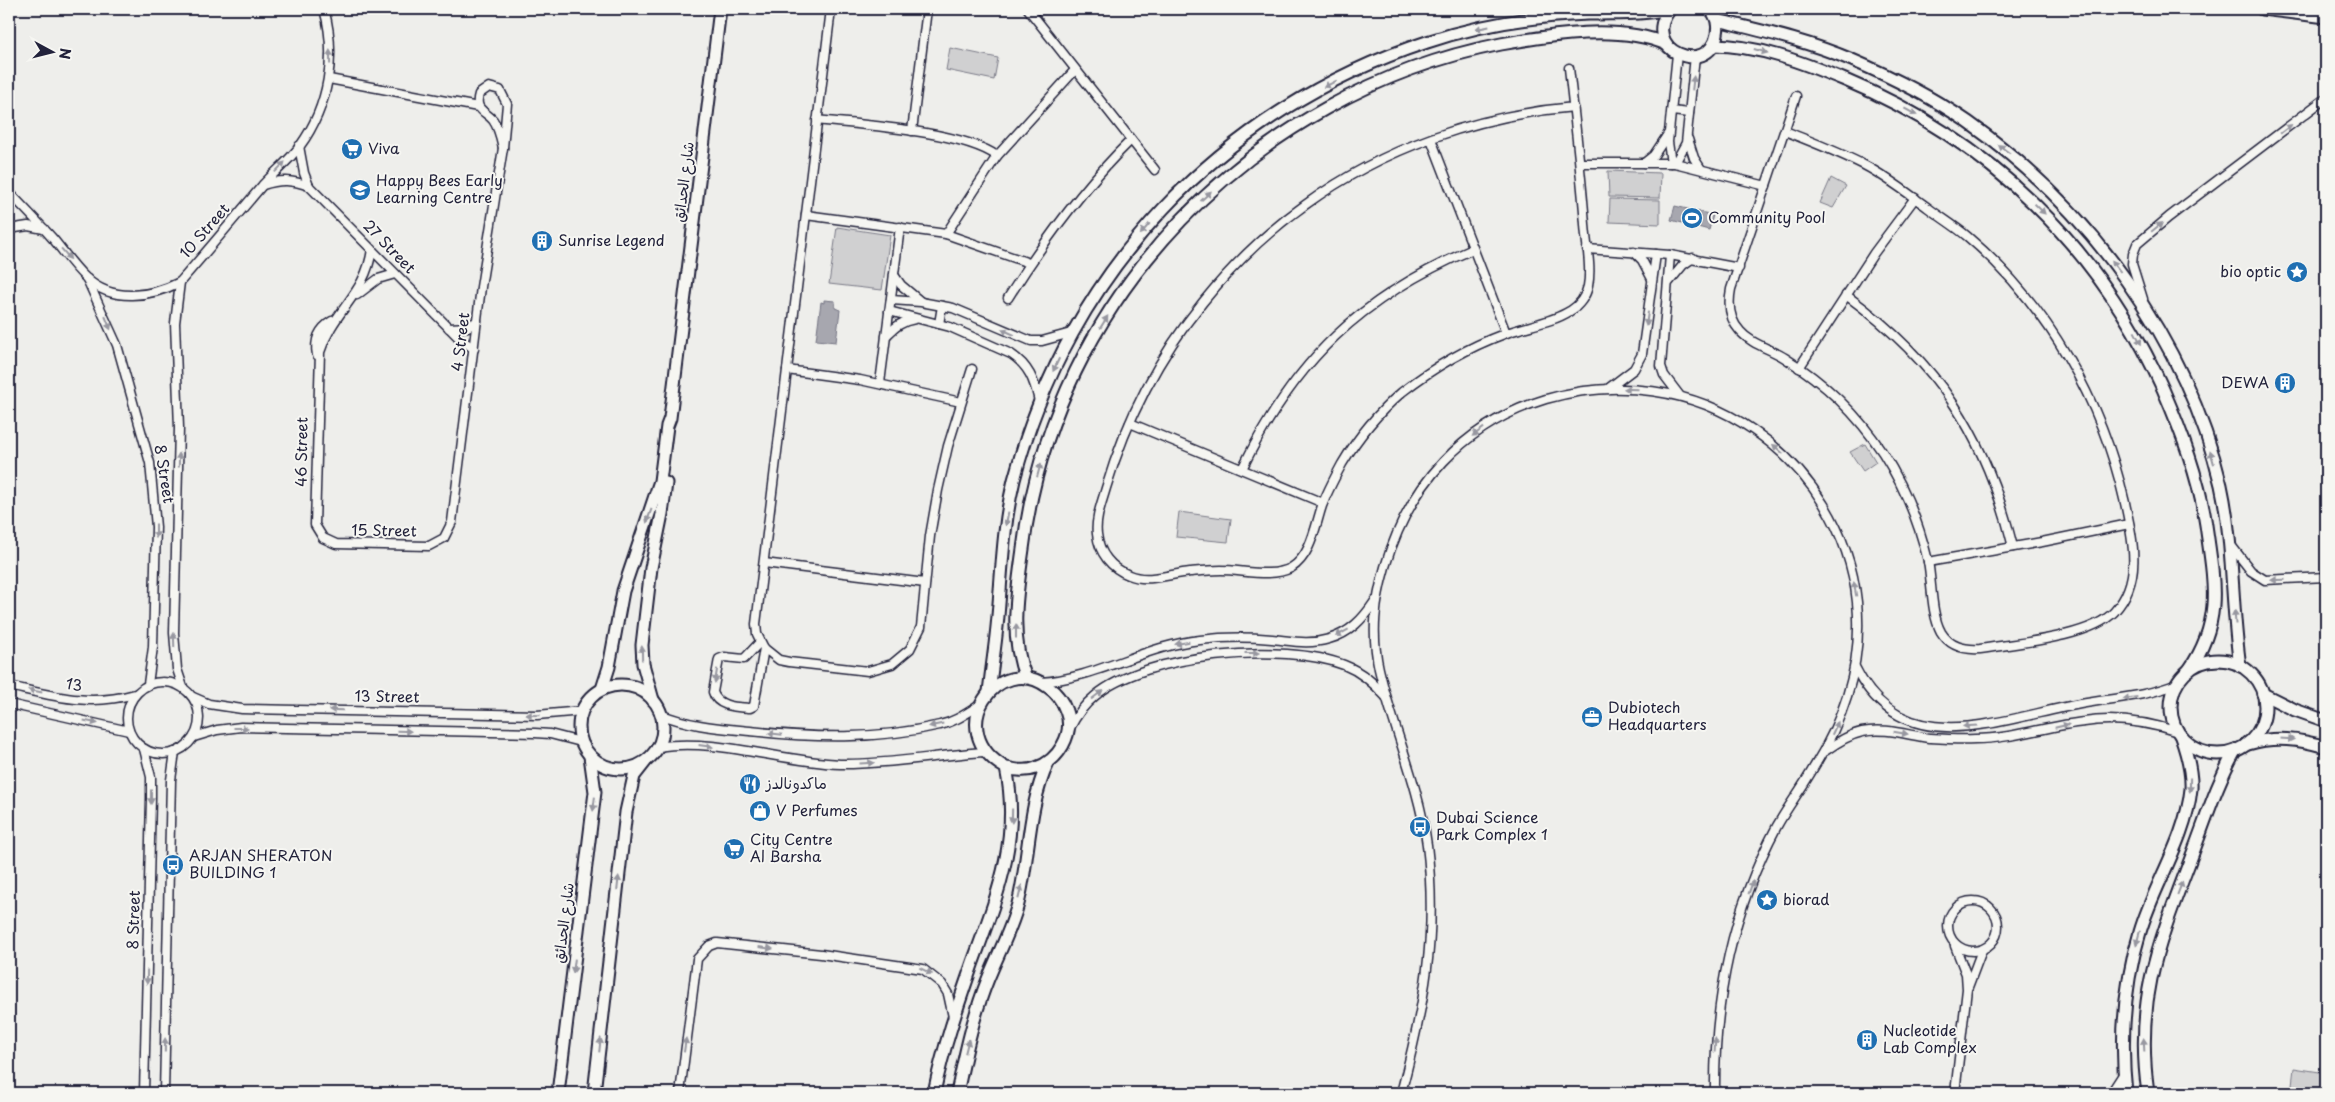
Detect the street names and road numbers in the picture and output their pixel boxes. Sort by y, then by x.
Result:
street label: شارع الحدائق [666,140,699,223]
street label: 10 Street [173,197,234,263]
street label: 27 Street [359,214,422,278]
street label: 4 Street [444,311,475,373]
street label: 46 Street [288,417,313,487]
street label: 8 Street [149,443,181,505]
street label: 15 Street [351,517,417,542]
street label: 13 [64,671,85,696]
street label: 13 Street [354,683,420,708]
street label: شارع الحدائق [546,881,579,964]
street label: 8 Street [120,890,145,950]

